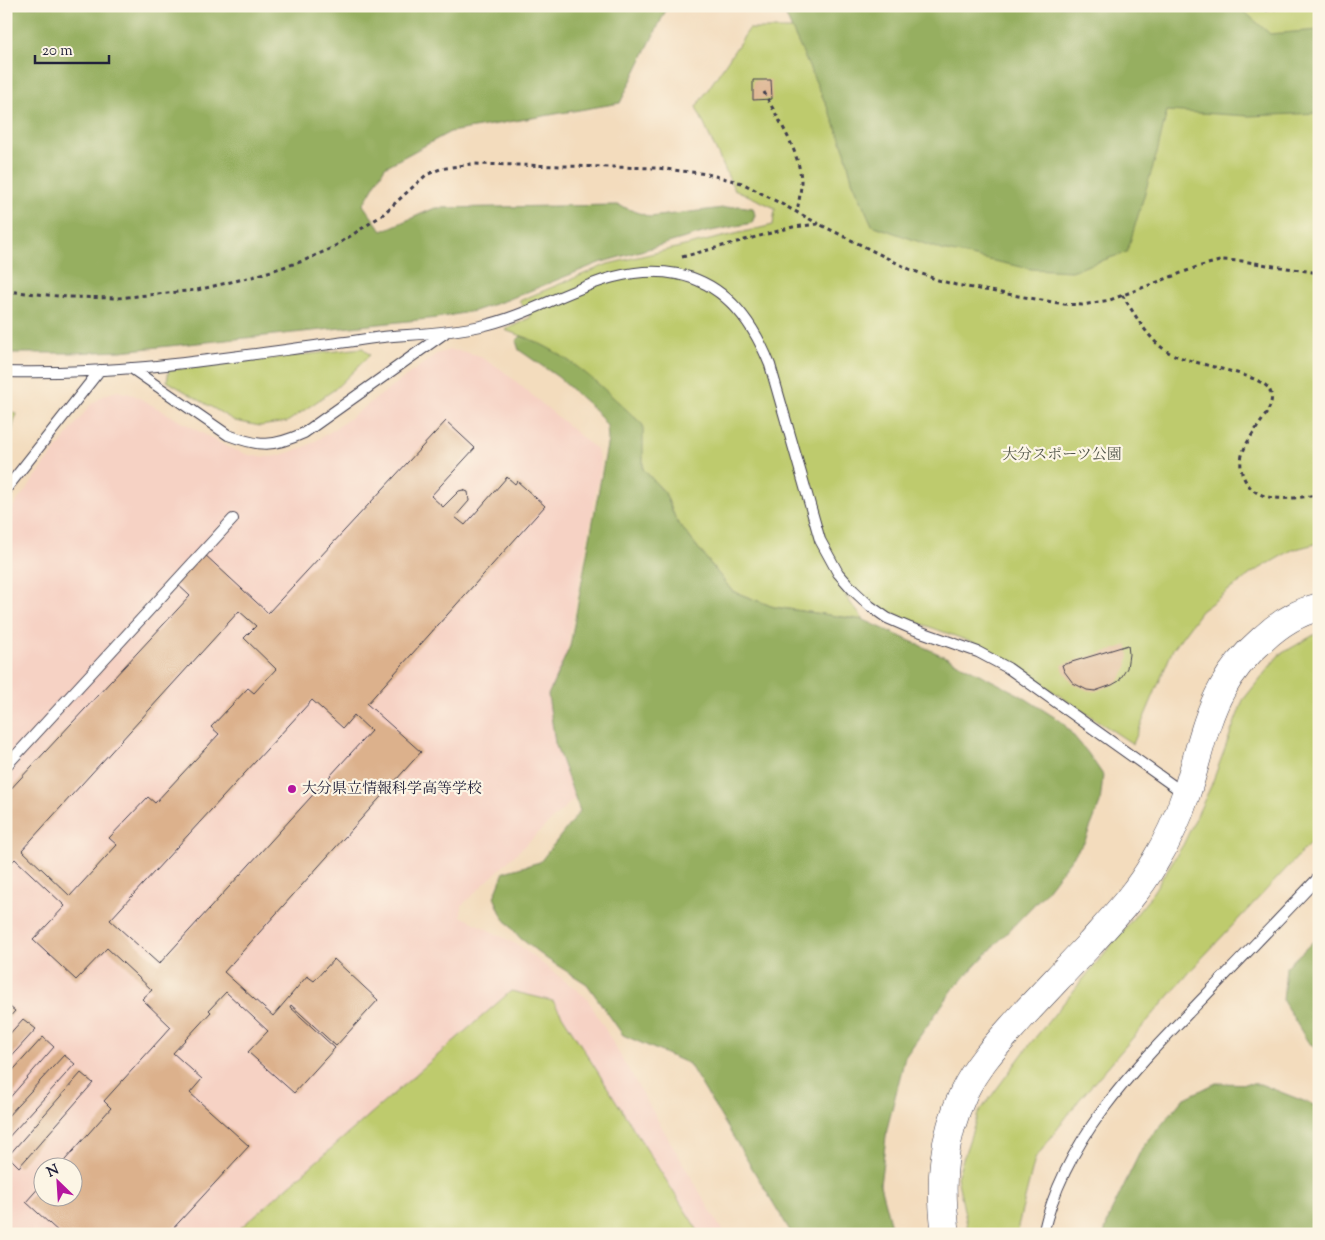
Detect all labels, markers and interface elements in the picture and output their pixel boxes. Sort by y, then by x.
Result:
scale bar [35,32,109,64]
text: 20 m [42,41,73,62]
park label: 大分スポーツ公園 [1002,445,1122,466]
place label: 大分県立情報科学高等学校 [302,779,482,800]
marker: 大分県立情報科学高等学校 [286,783,298,795]
north arrow [32,1158,82,1208]
text: N [44,1161,63,1183]

